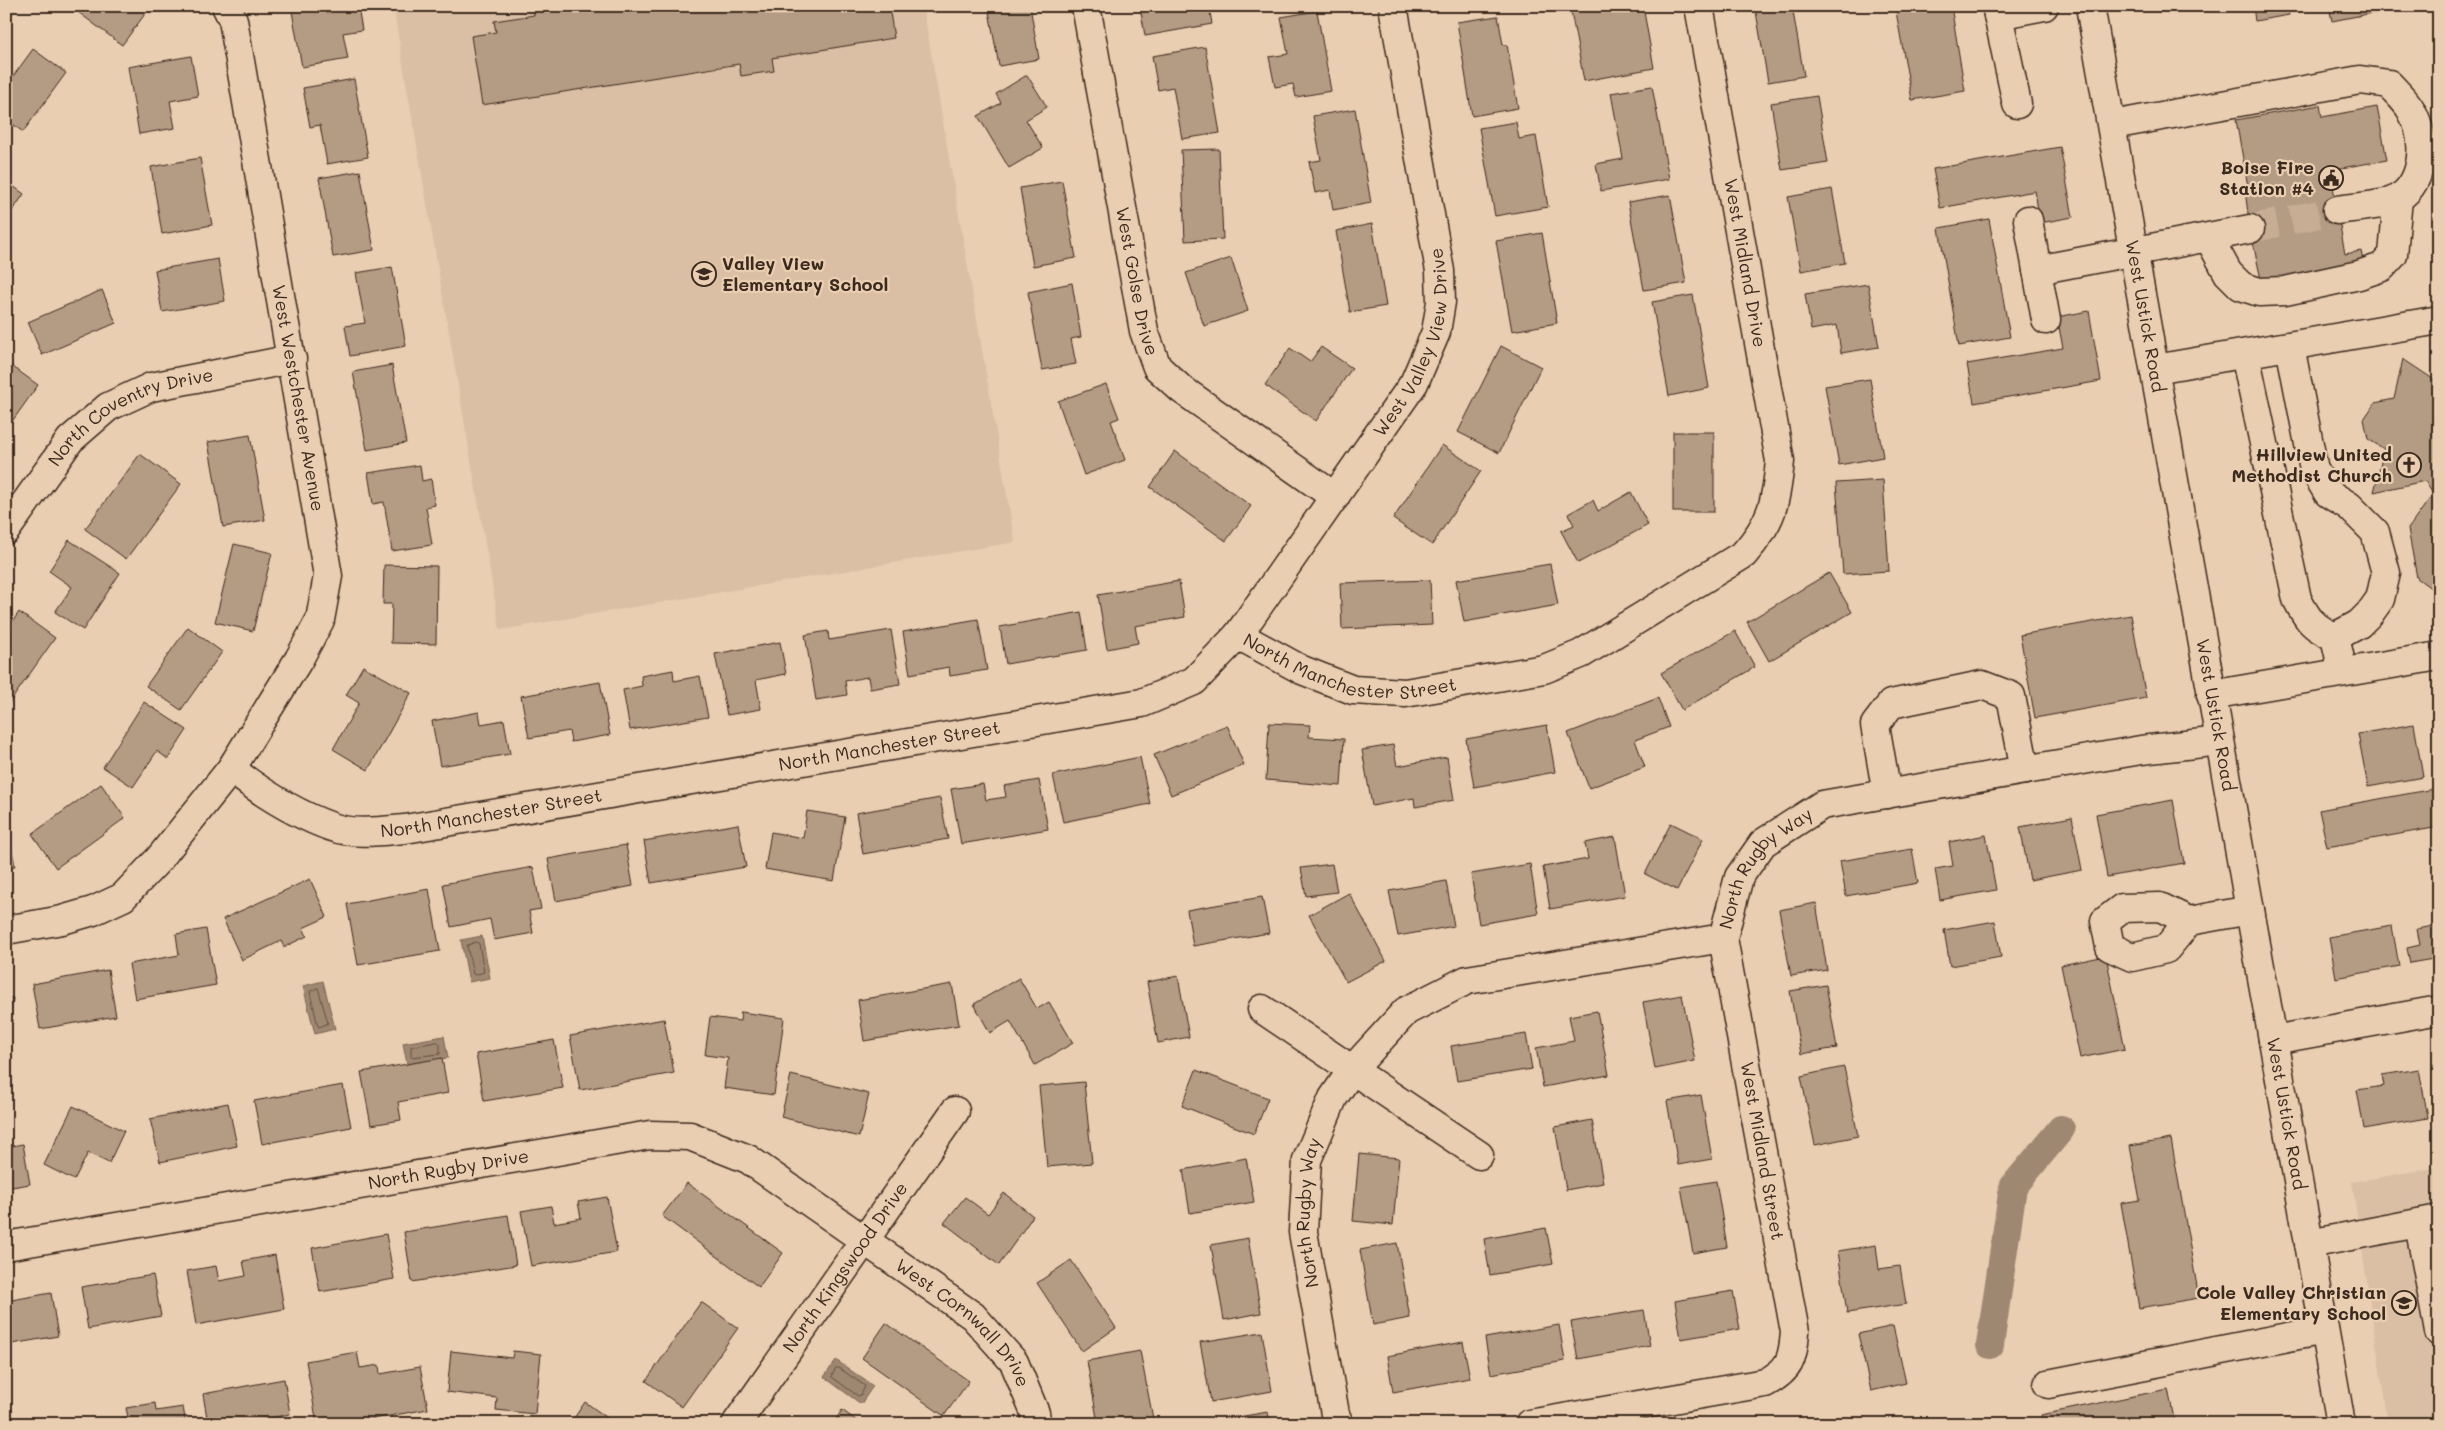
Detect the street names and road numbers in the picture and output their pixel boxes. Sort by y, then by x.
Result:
street label: West Midland Drive [1719,176,1773,349]
street label: West Golse Drive [1111,205,1165,359]
street label: West Ustick Road [2121,238,2171,394]
street label: West Valley View Drive [1367,246,1452,441]
street label: West Westchester Avenue [267,283,331,513]
street label: North Coventry Drive [42,362,215,471]
street label: North Manchester Street [1239,627,1458,704]
street label: West Ustick Road [2191,637,2242,793]
street label: North Manchester Street [777,714,1002,776]
street label: North Manchester Street [379,783,604,842]
street label: North Rugby Way [1713,801,1817,932]
street label: West Ustick Road [2262,1035,2312,1192]
street label: West Midland Street [1735,1060,1791,1242]
street label: North Rugby Way [1290,1134,1326,1290]
street label: North Rugby Drive [366,1143,531,1194]
street label: North Kingswood Drive [777,1177,913,1357]
street label: West Cornwall Drive [891,1253,1036,1390]

